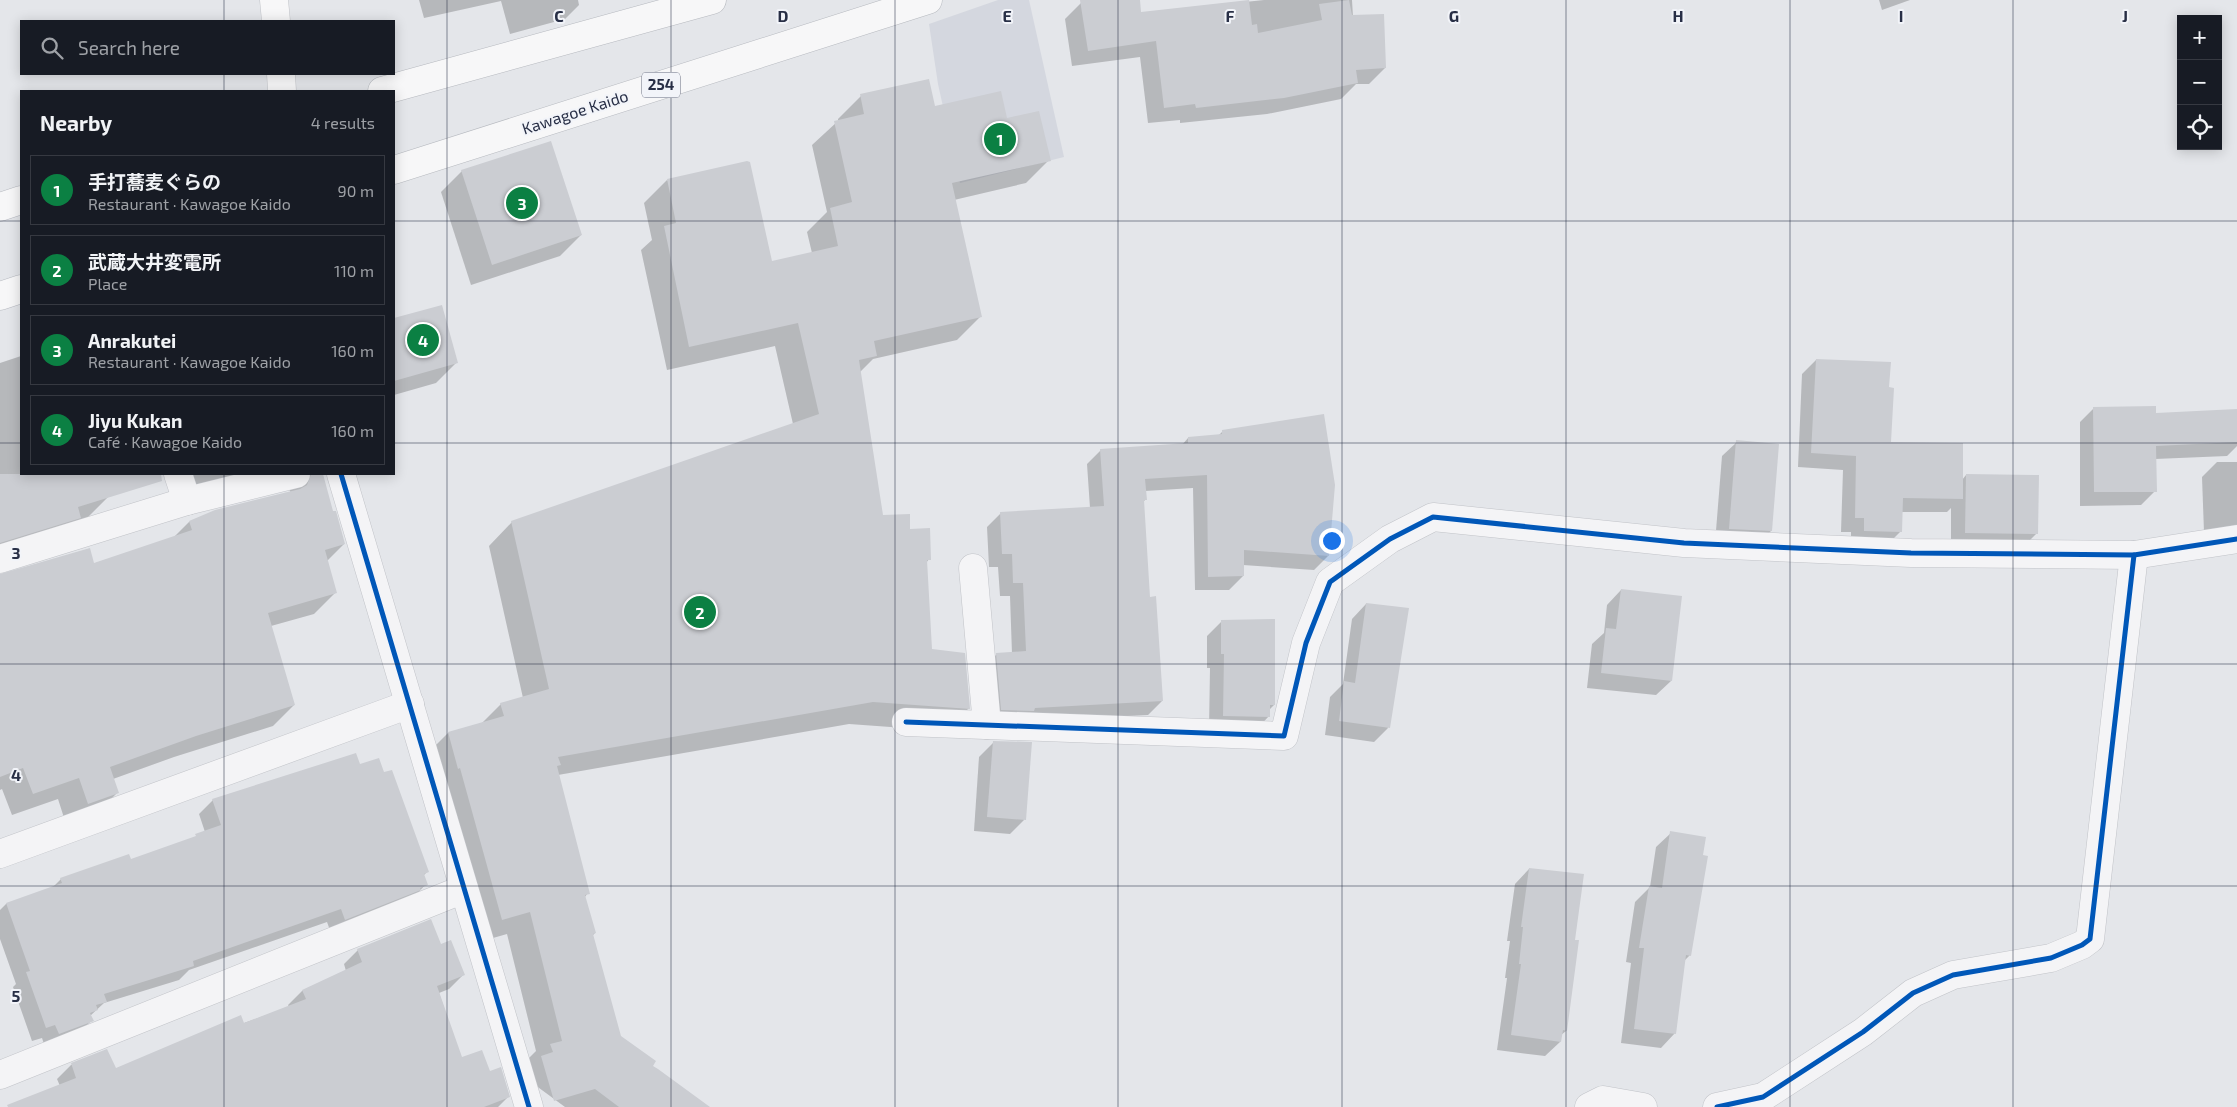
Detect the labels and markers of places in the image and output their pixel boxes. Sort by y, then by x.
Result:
pin: 1 [984,120,1016,158]
pin: 3 [506,184,538,222]
pin: 4 [407,321,439,359]
pin: 2 [684,593,716,631]

